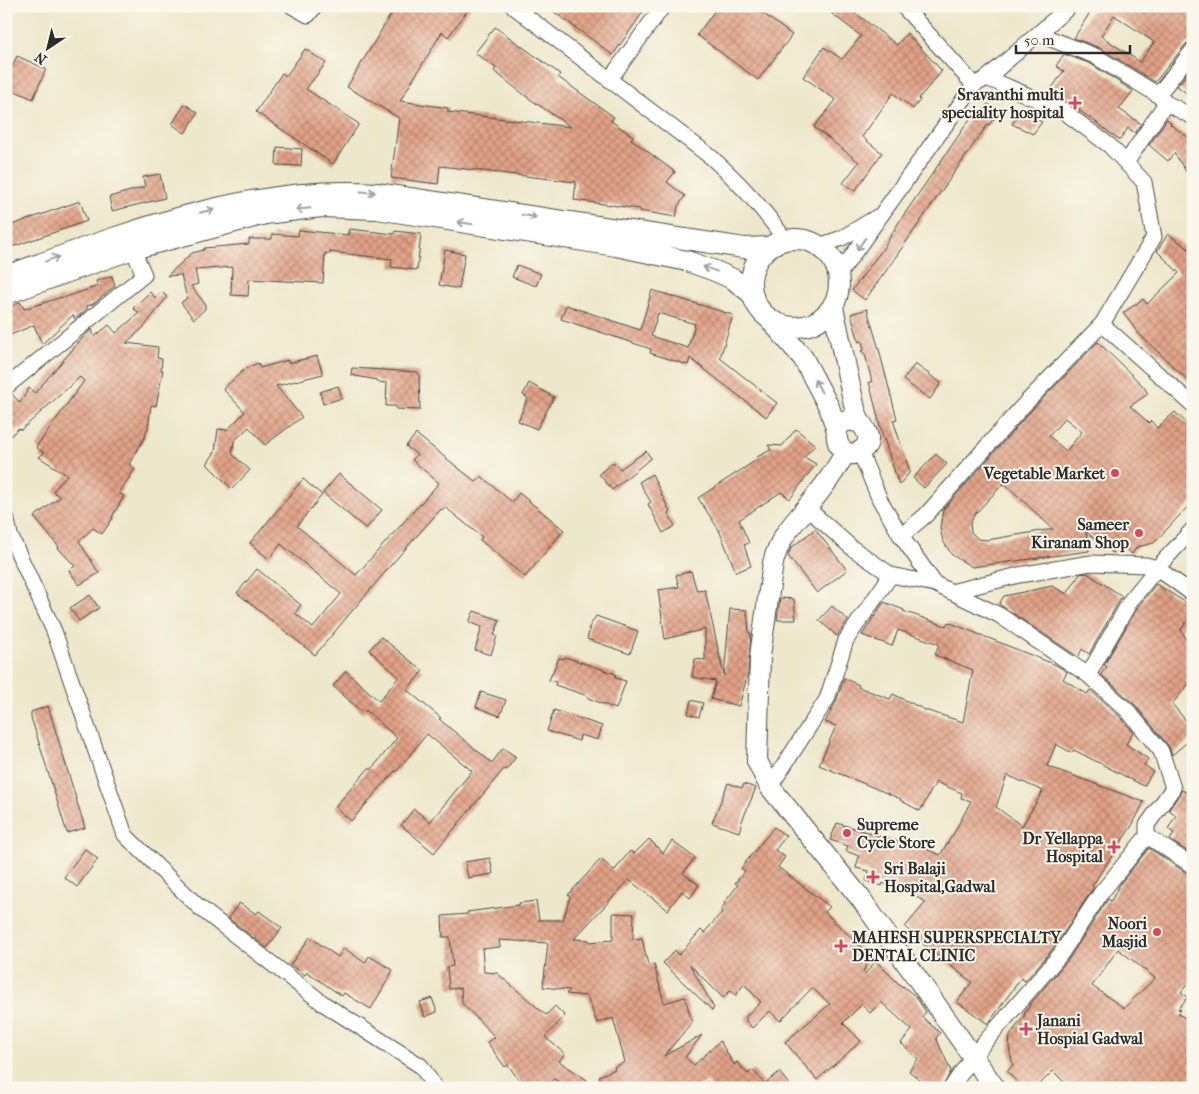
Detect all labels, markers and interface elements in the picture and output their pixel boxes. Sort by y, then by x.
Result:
north arrow [22,22,72,72]
scale bar [1016,22,1130,54]
text: 50 m [1024,31,1055,49]
text: N [31,48,50,68]
place label: Sravanthi multi speciality hospital [942,85,1065,123]
marker: Sravanthi multi speciality hospital [1068,96,1082,110]
one-way arrow [360,188,376,197]
one-way arrow [296,204,312,214]
one-way arrow [199,206,215,215]
one-way arrow [520,211,536,221]
one-way arrow [457,217,473,227]
one-way arrow [855,237,866,250]
one-way arrow [44,254,59,263]
one-way arrow [703,264,718,273]
one-way arrow [813,379,822,394]
place label: Vegetable Market [983,464,1105,484]
marker: Vegetable Market [1109,467,1121,479]
place label: Sameer Kiranam Shop [1031,515,1130,553]
marker: Sameer Kiranam Shop [1133,527,1145,539]
place label: Supreme Cycle Store [857,815,935,853]
marker: Supreme Cycle Store [841,827,853,839]
place label: Dr Yellappa Hospital [1022,829,1104,867]
marker: Dr Yellappa Hospital [1107,840,1121,854]
place label: Sri Balaji Hospital,Gadwal [884,859,996,897]
marker: Sri Balaji Hospital,Gadwal [866,870,880,884]
place label: Noori Masjid [1101,914,1148,951]
marker: Noori Masjid [1151,926,1163,938]
place label: MAHESH SUPERSPECIALTY DENTAL CLINIC [851,928,1062,965]
marker: MAHESH SUPERSPECIALTY DENTAL CLINIC [834,939,848,953]
place label: Janani Hospial Gadwal [1035,1011,1144,1049]
marker: Janani Hospial Gadwal [1019,1022,1033,1036]

